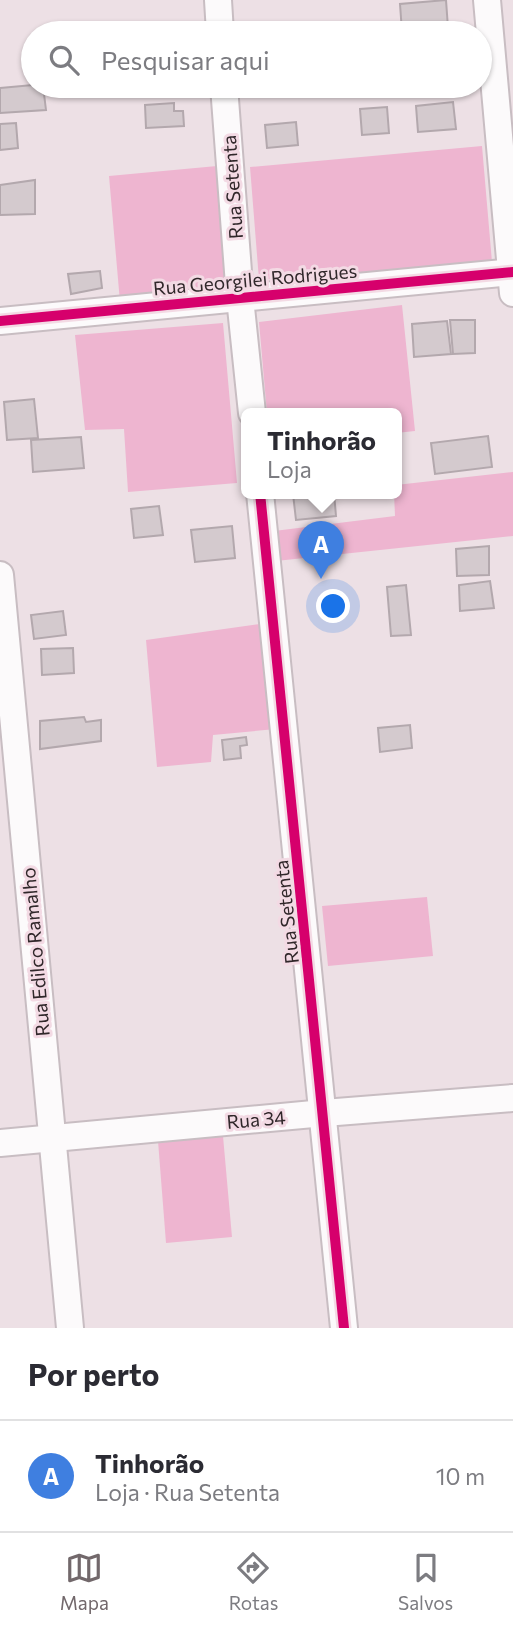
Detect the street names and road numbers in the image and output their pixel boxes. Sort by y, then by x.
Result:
street label: Rua Setenta [217,134,247,240]
street label: Rua Georgilei Rodrigues [152,259,358,299]
street label: Rua Setenta [269,859,303,965]
street label: Rua Edilco Ramalho [16,867,54,1037]
street label: Rua 34 [226,1105,286,1133]

